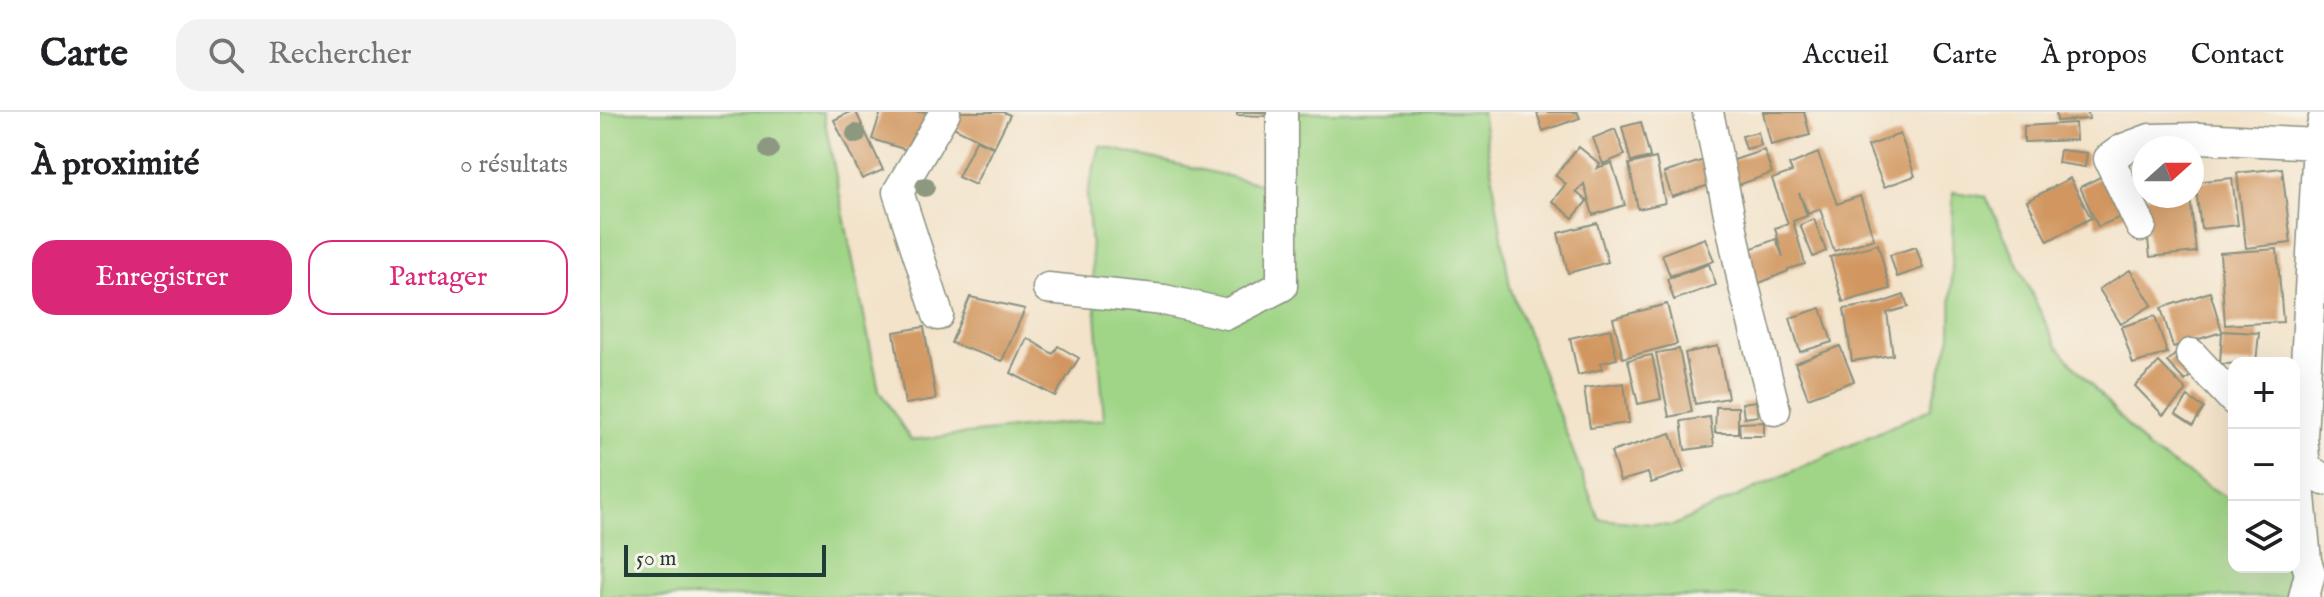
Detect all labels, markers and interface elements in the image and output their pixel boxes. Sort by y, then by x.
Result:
search box [176,19,736,91]
text: Carte [40,31,128,79]
icon: search [204,33,248,77]
text: Rechercher [268,36,412,74]
text: Accueil [1803,38,1888,73]
text: Carte [1932,38,1997,73]
text: À propos [2041,38,2147,73]
text: Contact [2191,38,2284,73]
north arrow [2132,136,2204,208]
text: À proximité [32,143,199,186]
text: 0 résultats [460,148,568,181]
button: Enregistrer [32,240,292,315]
button: Partager [308,240,568,315]
map controls [2228,357,2300,573]
button: + [2228,357,2300,429]
button: − [2228,429,2300,501]
button: layers [2228,501,2300,573]
scale bar [624,541,826,577]
text: 50 m [636,545,677,573]

